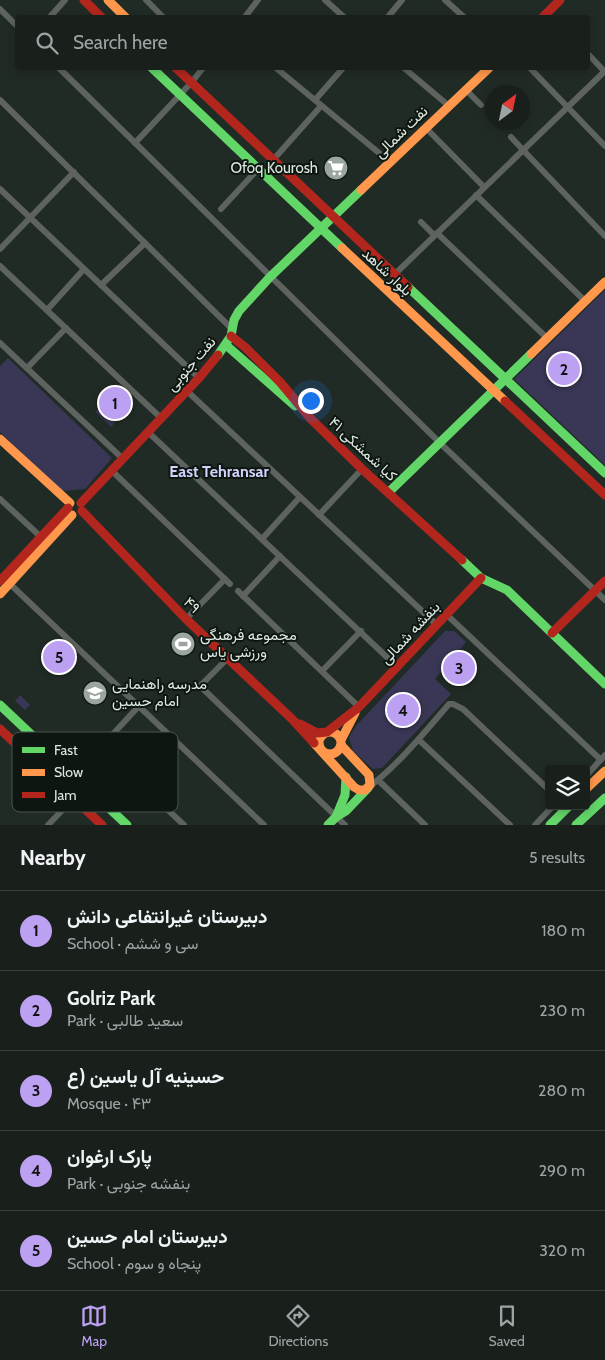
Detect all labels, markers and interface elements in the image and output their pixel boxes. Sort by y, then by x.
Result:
search box [15,15,590,70]
icon: search [33,29,61,57]
text: Search here [73,31,167,54]
north arrow [485,85,530,130]
street label: نفت شمالی [370,102,432,163]
supermarket icon: Ofoq Kourosh [323,155,349,181]
place label: Ofoq Kourosh [231,159,318,177]
street label: بلوار شاهد [358,244,416,300]
street label: نفت جنوبی [162,333,220,396]
pin: 2 [548,350,580,388]
pin: 1 [99,384,131,422]
your location [298,388,324,414]
street label: ۴۱ کیا شمشکی [325,413,401,486]
district label: East Tehransar [169,462,270,481]
street label: ۴۹ [180,593,204,617]
street label: بنفشه شمالی [376,598,444,669]
place label: مجموعه فرهنگی ورزشی یاس [200,626,297,662]
sports icon: مجموعه فرهنگی ورزشی یاس [170,631,196,657]
pin: 5 [43,638,75,676]
pin: 3 [443,649,475,687]
place label: مدرسه راهنمایی امام حسین [112,675,207,711]
school or university icon: مدرسه راهنمایی امام حسین [82,680,108,706]
pin: 4 [387,691,419,729]
legend [12,732,178,812]
text: Fast [54,741,78,759]
text: Slow [54,763,83,781]
map controls [545,765,590,810]
button: layers [545,765,590,810]
text: Jam [53,786,76,804]
text: Nearby [20,845,86,870]
text: 5 results [529,848,585,867]
text: دبیرستان غیرانتفاعی دانش [67,905,267,928]
text: 1 [33,921,39,940]
text: 180 m [541,921,585,940]
text: School · سی و ششم [67,934,198,953]
text: Golriz Park [67,987,155,1010]
text: 2 [32,1001,40,1020]
text: 230 m [539,1001,585,1020]
text: Park · سعید طالبی [67,1011,183,1030]
text: حسینیه آل یاسین (ع [67,1065,224,1088]
text: 3 [32,1081,40,1100]
text: 280 m [538,1081,585,1100]
text: Mosque · ۴۳ [67,1094,151,1113]
text: پارک ارغوان [67,1145,152,1168]
text: 4 [31,1161,41,1180]
text: 290 m [539,1161,585,1180]
text: Park · بنفشه جنوبی [67,1174,190,1193]
text: دبیرستان امام حسین [67,1225,228,1248]
text: 5 [32,1241,40,1260]
text: 320 m [539,1241,585,1260]
text: School · پنجاه و سوم [67,1254,201,1273]
tab: Map [80,1302,108,1350]
tab: Directions [268,1302,328,1350]
tab: Saved [488,1302,525,1350]

